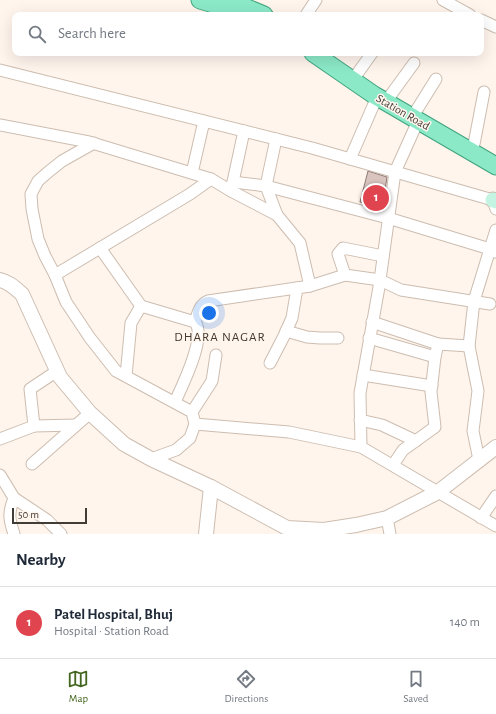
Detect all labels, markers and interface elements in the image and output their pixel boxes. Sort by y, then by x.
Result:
search box [12,12,484,56]
icon: search [26,23,48,45]
text: Search here [58,26,126,41]
street label: Station Road [374,92,432,132]
pin: 1 [363,183,389,213]
your location [199,303,219,323]
district label: DHARA NAGAR [174,331,266,344]
scale bar [12,506,87,525]
text: 50 m [18,509,39,520]
text: Nearby [16,551,66,568]
text: Patel Hospital, Bhuj [54,607,173,622]
text: 1 [27,616,31,629]
text: 140 m [450,616,480,629]
text: Hospital · Station Road [54,625,169,638]
tab: Map [67,668,89,705]
tab: Directions [224,668,268,705]
tab: Saved [403,668,428,705]

